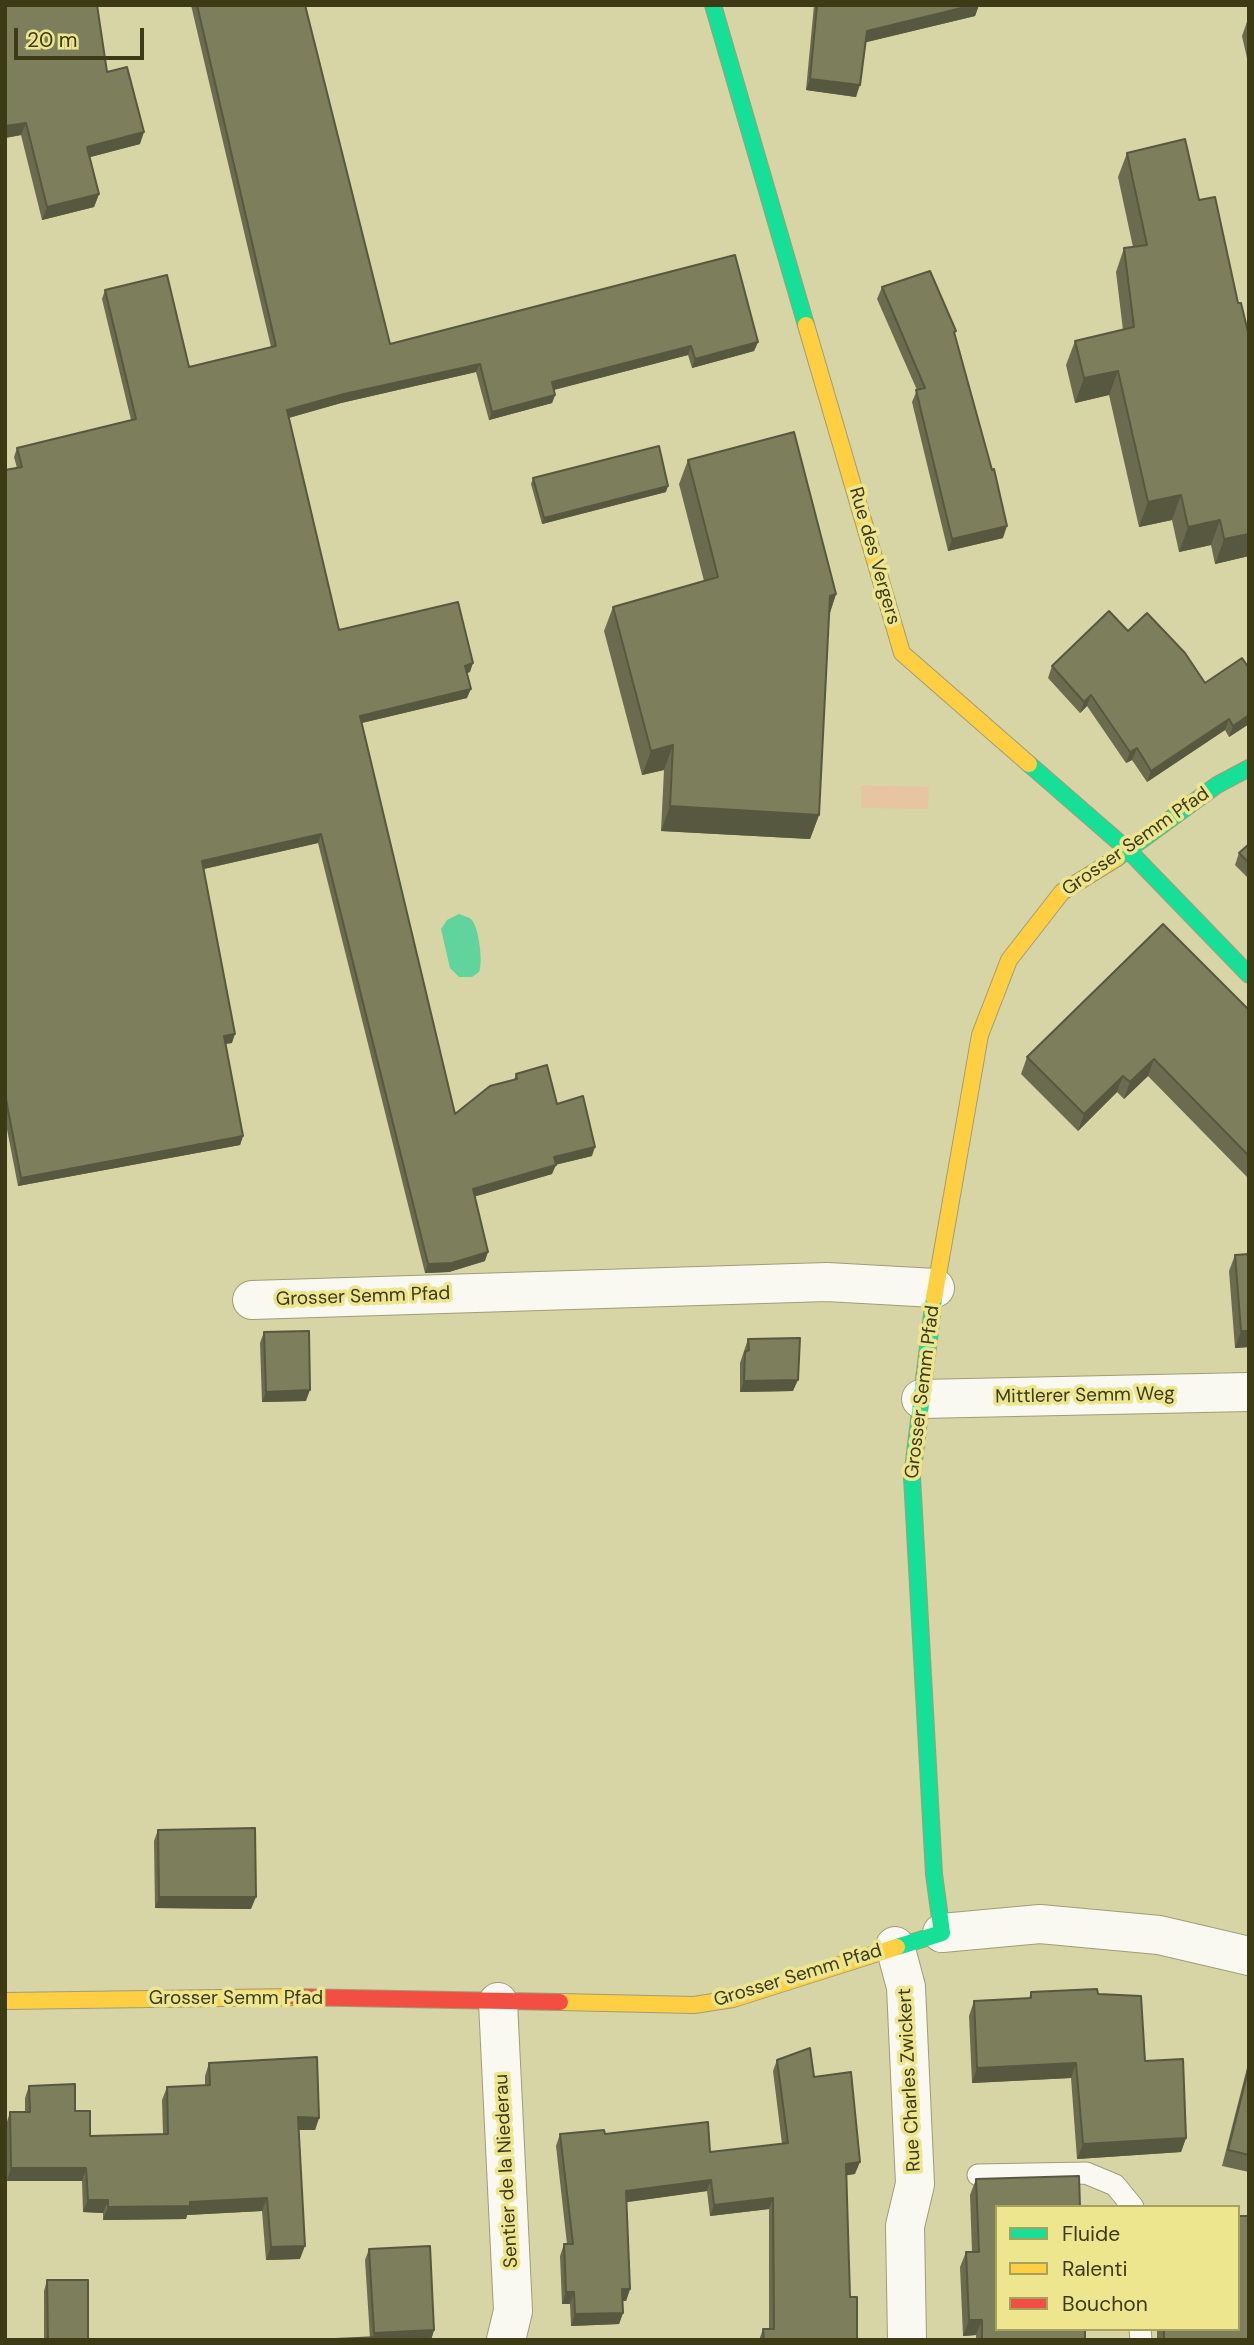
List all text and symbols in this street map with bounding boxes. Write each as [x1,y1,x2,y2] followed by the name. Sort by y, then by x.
[18,14,147,58] scale bar
[27,26,78,54] text: 20 m
[843,485,905,627] street label: Rue des Vergers
[1058,783,1214,901] street label: Grosser Semm Pfad
[275,1283,451,1311] street label: Grosser Semm Pfad
[901,1304,945,1480] street label: Grosser Semm Pfad
[995,1383,1175,1409] street label: Mittlerer Semm Weg
[711,1940,885,2012] street label: Grosser Semm Pfad
[149,1988,323,2010] street label: Grosser Semm Pfad
[894,1988,926,2172] street label: Rue Charles Zwickert
[491,2073,523,2269] street label: Sentier de la Niederau
[995,2205,1240,2331] legend
[1062,2220,1120,2248] text: Fluide
[1062,2255,1128,2283] text: Ralenti
[1062,2290,1148,2318] text: Bouchon

